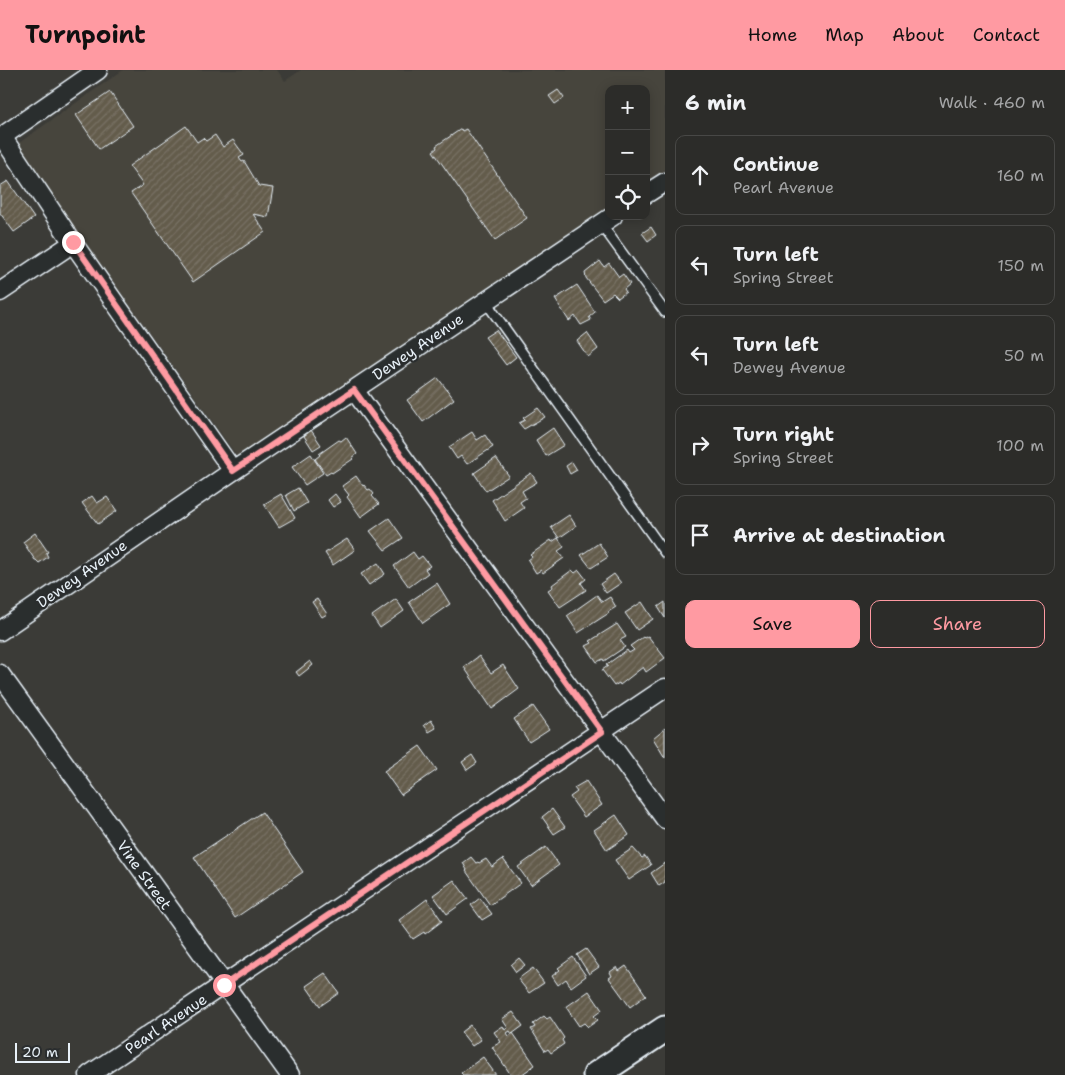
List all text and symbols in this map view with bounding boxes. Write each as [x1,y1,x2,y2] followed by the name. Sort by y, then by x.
[25,19,146,51] text: Turnpoint
[748,23,797,47] text: Home
[825,23,864,47] text: Map
[892,23,945,47] text: About
[973,23,1040,47] text: Contact
[605,85,650,220] map controls
[605,85,650,130] button: +
[685,89,746,117] text: 6 min
[939,92,1045,113] text: Walk · 460 m
[605,130,650,175] button: −
[733,152,819,177] text: Continue
[686,161,714,189] icon: ahead
[997,165,1044,186] text: 160 m
[605,175,650,220] button: locate
[733,177,834,198] text: Pearl Avenue
[62,231,85,254] route end
[733,242,819,267] text: Turn left
[686,251,714,279] icon: left
[997,255,1044,276] text: 150 m
[733,267,834,288] text: Spring Street
[369,309,467,385] street label: Dewey Avenue
[733,332,819,357] text: Turn left
[686,341,714,369] icon: left
[1004,345,1044,366] text: 50 m
[733,357,846,378] text: Dewey Avenue
[733,422,834,447] text: Turn right
[686,431,714,459] icon: right
[996,435,1044,456] text: 100 m
[733,447,834,468] text: Spring Street
[686,521,714,549] icon: arrive
[733,523,945,548] text: Arrive at destination
[33,535,131,613] street label: Dewey Avenue
[685,600,860,648] button: Save
[870,600,1045,648] button: Share
[112,836,176,914] street label: Vine Street
[213,974,236,997] route start
[121,989,211,1059] street label: Pearl Avenue
[15,1040,70,1063] scale bar
[22,1043,58,1061] text: 20 m

